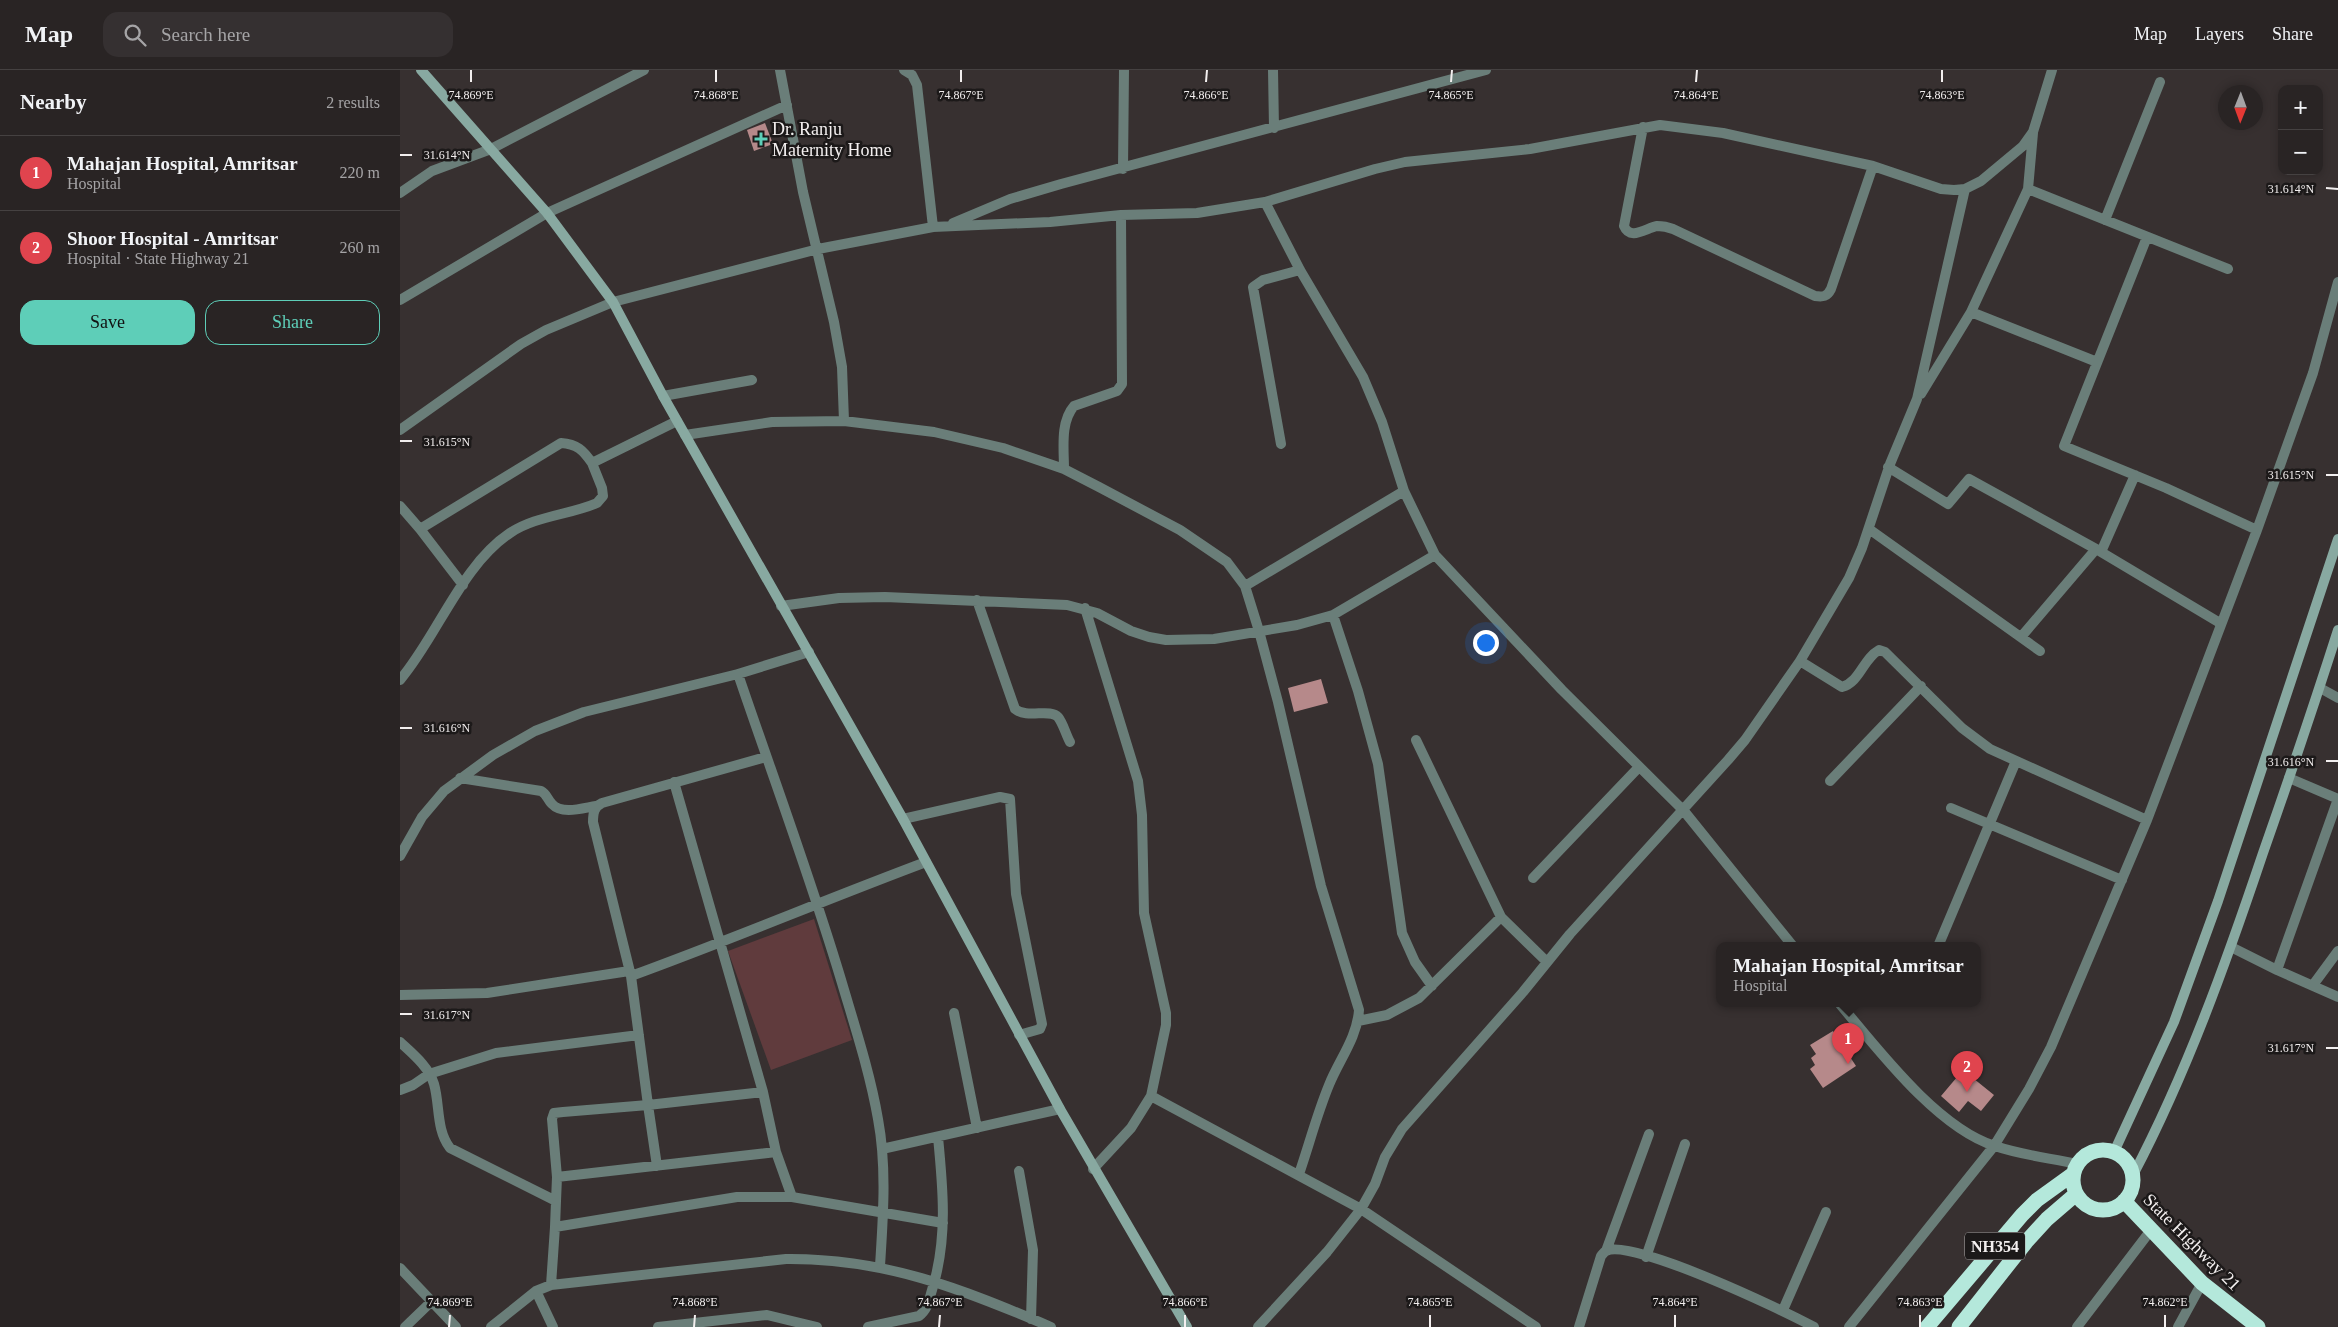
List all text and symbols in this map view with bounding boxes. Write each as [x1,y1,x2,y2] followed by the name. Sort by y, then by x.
[103,12,453,57] search box
[25,21,73,47] text: Map
[121,21,149,49] icon: search
[161,24,250,45] text: Search here
[2134,24,2167,44] text: Map
[2195,24,2244,44] text: Layers
[2272,24,2313,44] text: Share
[2218,85,2263,130] north arrow
[2278,85,2323,175] map controls
[2278,85,2323,130] button: +
[448,88,494,102] text: 74.869°E
[693,88,739,102] text: 74.868°E
[938,88,984,102] text: 74.867°E
[1183,88,1229,102] text: 74.866°E
[1428,88,1474,102] text: 74.865°E
[1673,88,1719,102] text: 74.864°E
[1919,88,1965,102] text: 74.863°E
[20,90,87,114] text: Nearby
[326,94,380,111] text: 2 results
[772,119,891,160] place label: Dr. Ranju Maternity Home
[2278,130,2323,175] button: −
[754,132,768,146] marker: Dr. Ranju Maternity Home
[424,148,471,162] text: 31.614°N
[67,153,298,174] text: Mahajan Hospital, Amritsar
[32,164,40,181] text: 1
[340,164,380,181] text: 220 m
[67,175,121,192] text: Hospital
[2268,182,2315,196] text: 31.614°N
[67,228,278,249] text: Shoor Hospital - Amritsar
[32,239,40,256] text: 2
[340,239,380,256] text: 260 m
[67,250,249,267] text: Hospital · State Highway 21
[20,300,195,345] button: Save
[205,300,380,345] button: Share
[424,435,471,449] text: 31.615°N
[2268,468,2315,482] text: 31.615°N
[1473,630,1499,656] your location
[424,721,471,735] text: 31.616°N
[2268,755,2315,769] text: 31.616°N
[1716,942,1981,1007] popup
[1733,955,1964,976] text: Mahajan Hospital, Amritsar
[1733,977,1787,994] text: Hospital
[424,1008,471,1022] text: 31.617°N
[1832,1023,1864,1064] pin: 1
[2268,1041,2315,1055] text: 31.617°N
[1951,1051,1983,1092] pin: 2
[2139,1189,2245,1295] street label: State Highway 21
[1965,1232,2025,1260] road number: NH354
[427,1295,473,1309] text: 74.869°E
[672,1295,718,1309] text: 74.868°E
[917,1295,963,1309] text: 74.867°E
[1162,1295,1208,1309] text: 74.866°E
[1407,1295,1453,1309] text: 74.865°E
[1652,1295,1698,1309] text: 74.864°E
[1897,1295,1943,1309] text: 74.863°E
[2142,1295,2188,1309] text: 74.862°E

